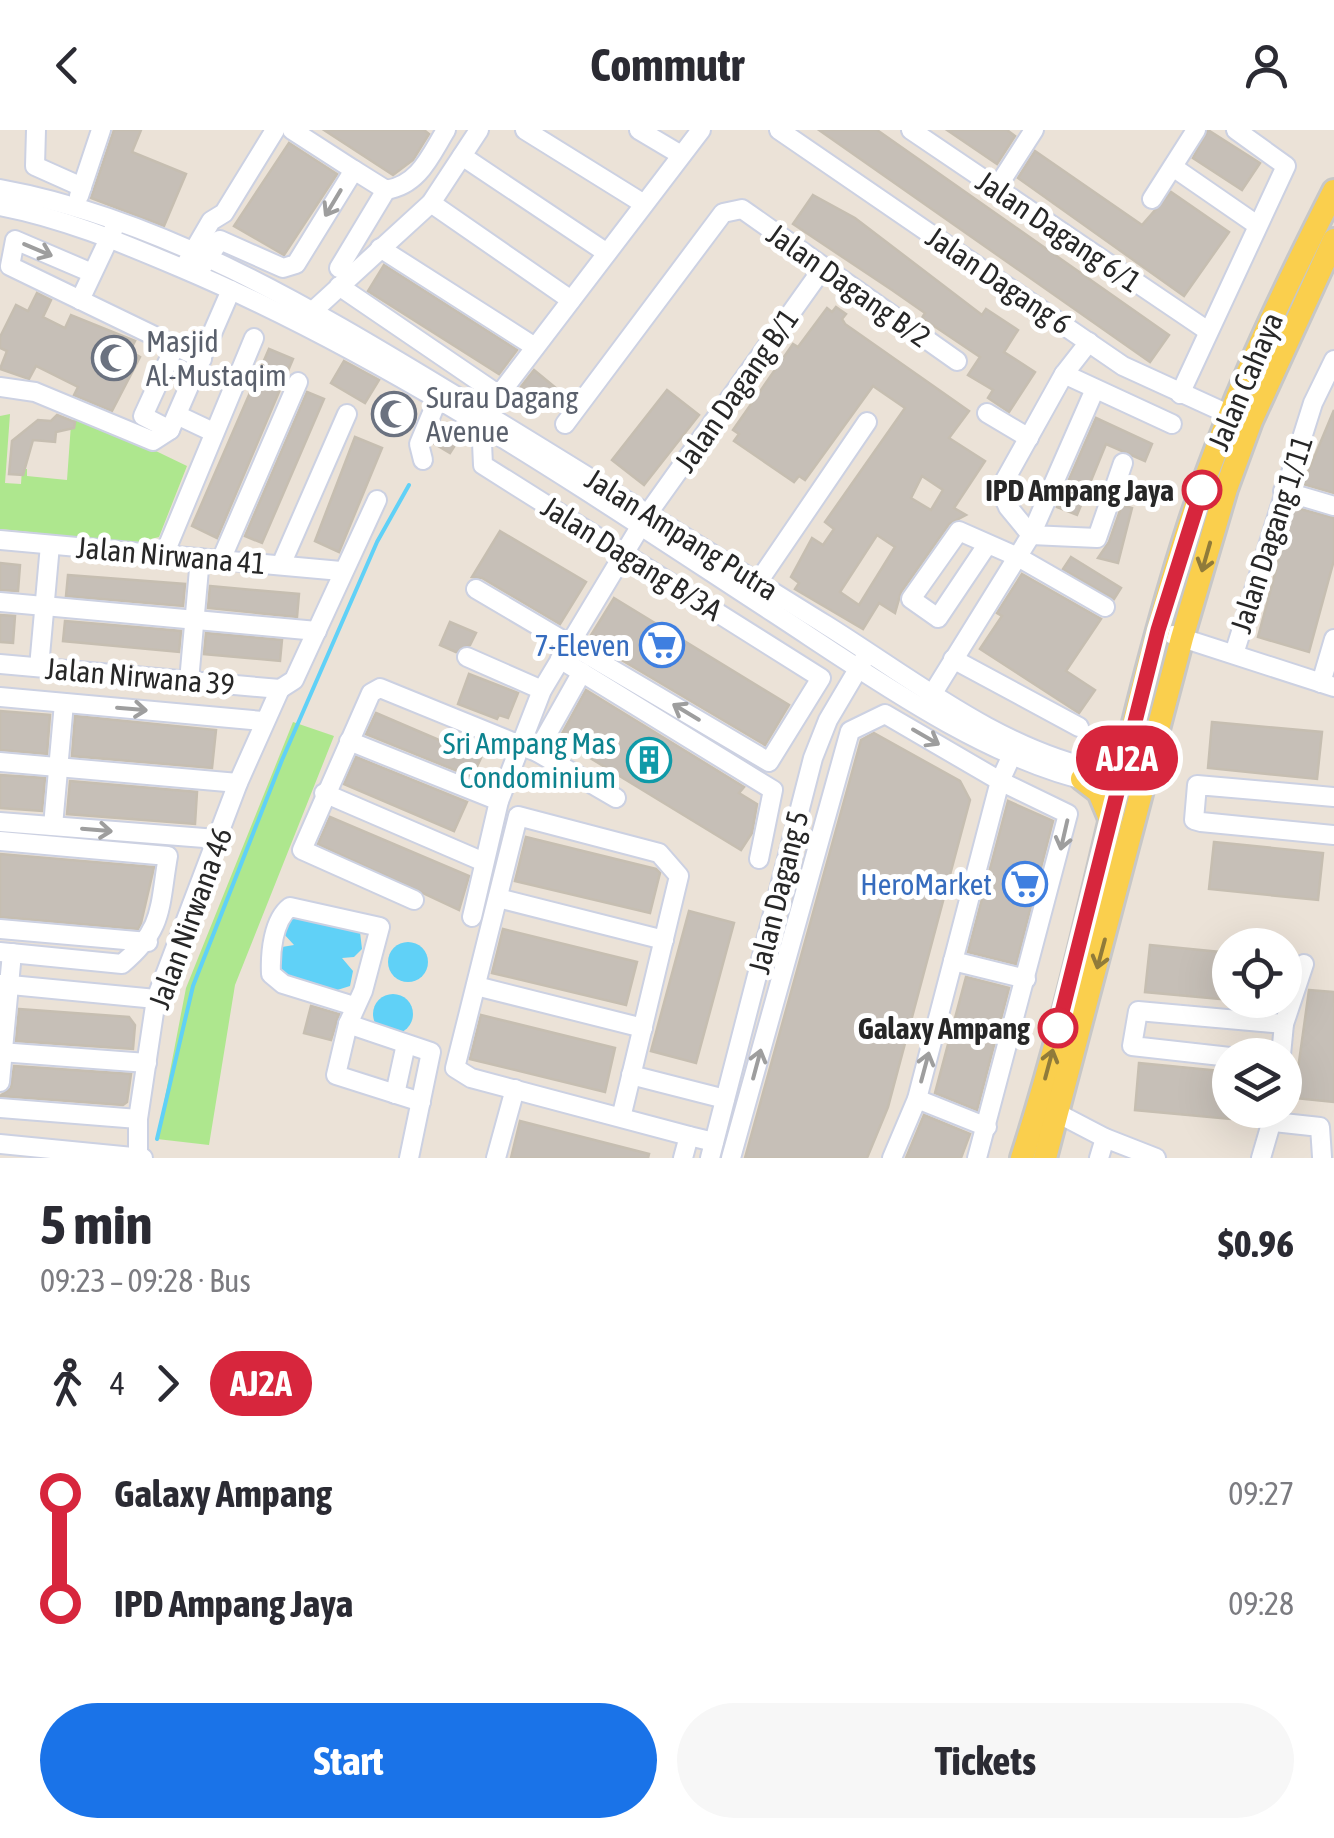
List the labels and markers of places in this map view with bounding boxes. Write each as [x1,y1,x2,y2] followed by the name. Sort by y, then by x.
[146,324,287,392] place label: Masjid Al-Mustaqim
[91,335,137,381] mosque icon: Masjid Al-Mustaqim
[426,380,578,448] place label: Surau Dagang Avenue
[371,391,417,437] mosque icon: Surau Dagang Avenue
[1183,471,1221,509] marker: IPD Ampang Jaya
[985,473,1174,507] place label: IPD Ampang Jaya
[639,622,685,668] supermarket icon: 7-Eleven
[534,628,630,662] place label: 7-Eleven
[443,726,616,794] place label: Sri Ampang Mas Condominium
[626,737,672,783] building icon: Sri Ampang Mas Condominium
[1002,861,1048,907] supermarket icon: HeroMarket
[860,867,992,901] place label: HeroMarket
[1039,1009,1077,1047] marker: Galaxy Ampang
[858,1011,1030,1045] place label: Galaxy Ampang

